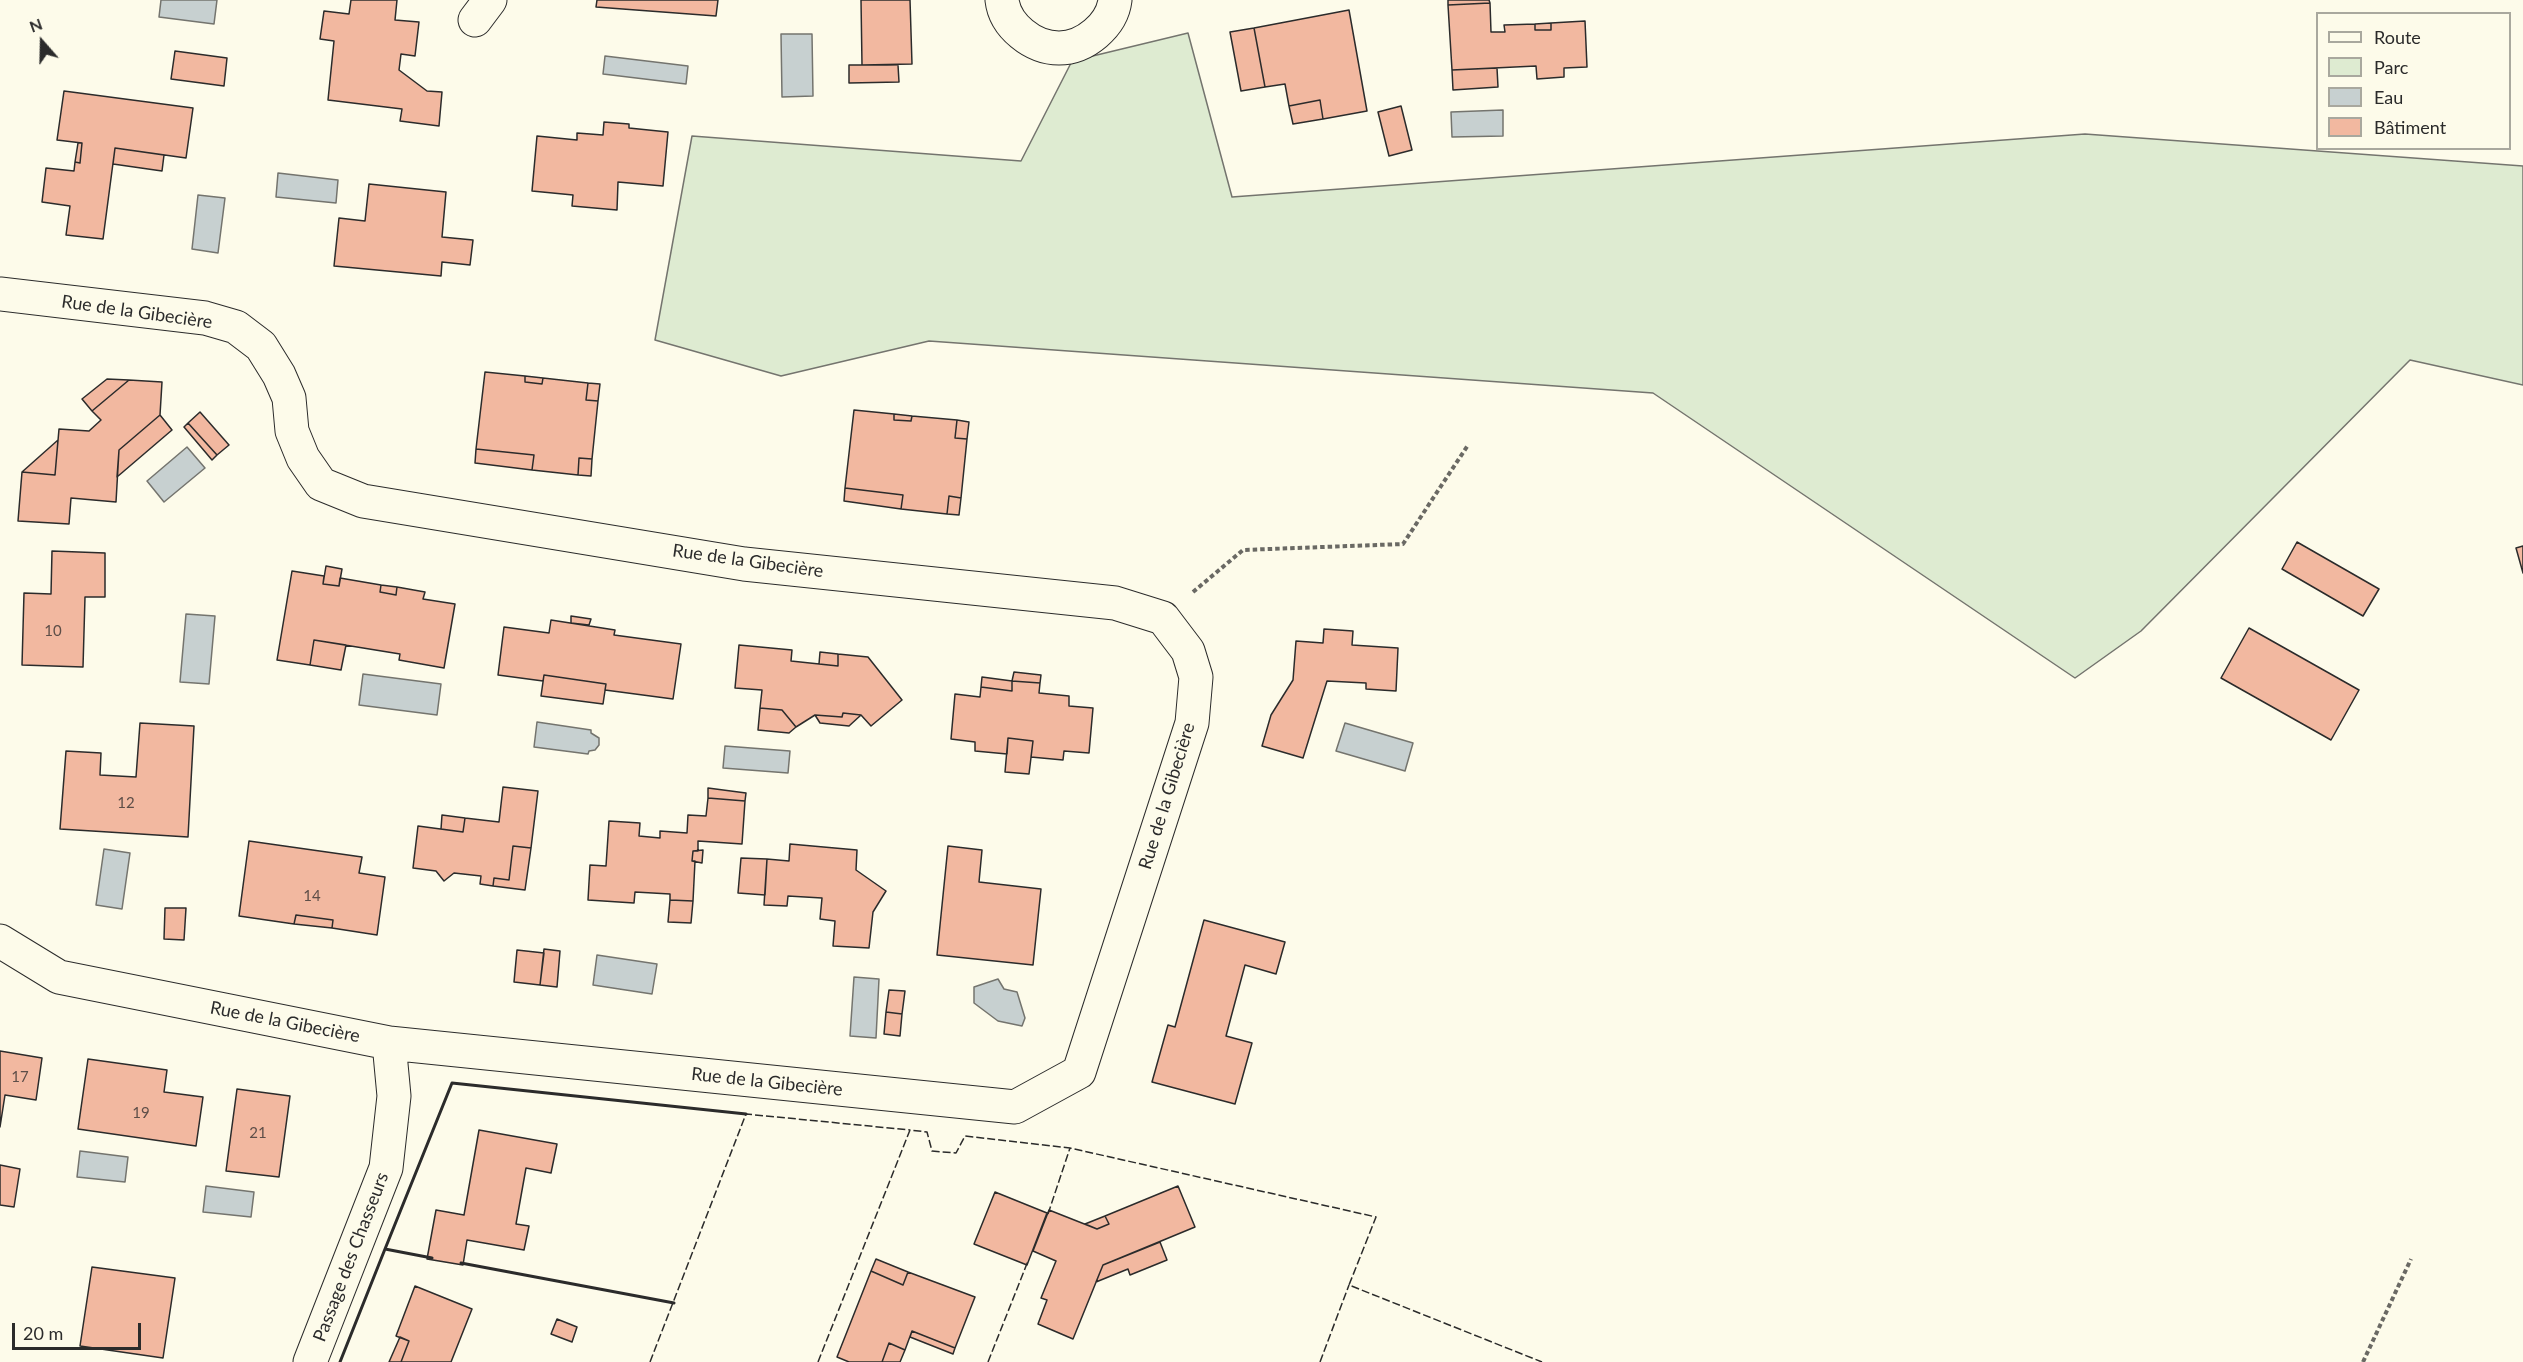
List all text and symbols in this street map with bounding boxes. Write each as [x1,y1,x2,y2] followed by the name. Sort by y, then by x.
[12,12,72,72] north arrow
[2316,12,2511,150] legend
[27,14,45,36] text: N
[2374,26,2421,48] text: Route
[2374,56,2408,78] text: Parc
[2374,86,2403,108] text: Eau
[2374,116,2446,138] text: Bâtiment
[60,291,214,333] street label: Rue de la Gibecière
[671,540,825,582] street label: Rue de la Gibecière
[44,622,62,640] house number: 10
[1134,720,1200,872] street label: Rue de la Gibecière
[117,794,135,812] house number: 12
[303,887,321,905] house number: 14
[208,997,362,1047] street label: Rue de la Gibecière
[690,1063,844,1101] street label: Rue de la Gibecière
[11,1068,29,1086] house number: 17
[132,1104,150,1122] house number: 19
[249,1124,267,1142] house number: 21
[309,1169,393,1345] street label: Passage des Chasseurs
[15,1311,144,1349] scale bar
[23,1322,63,1344] text: 20 m

